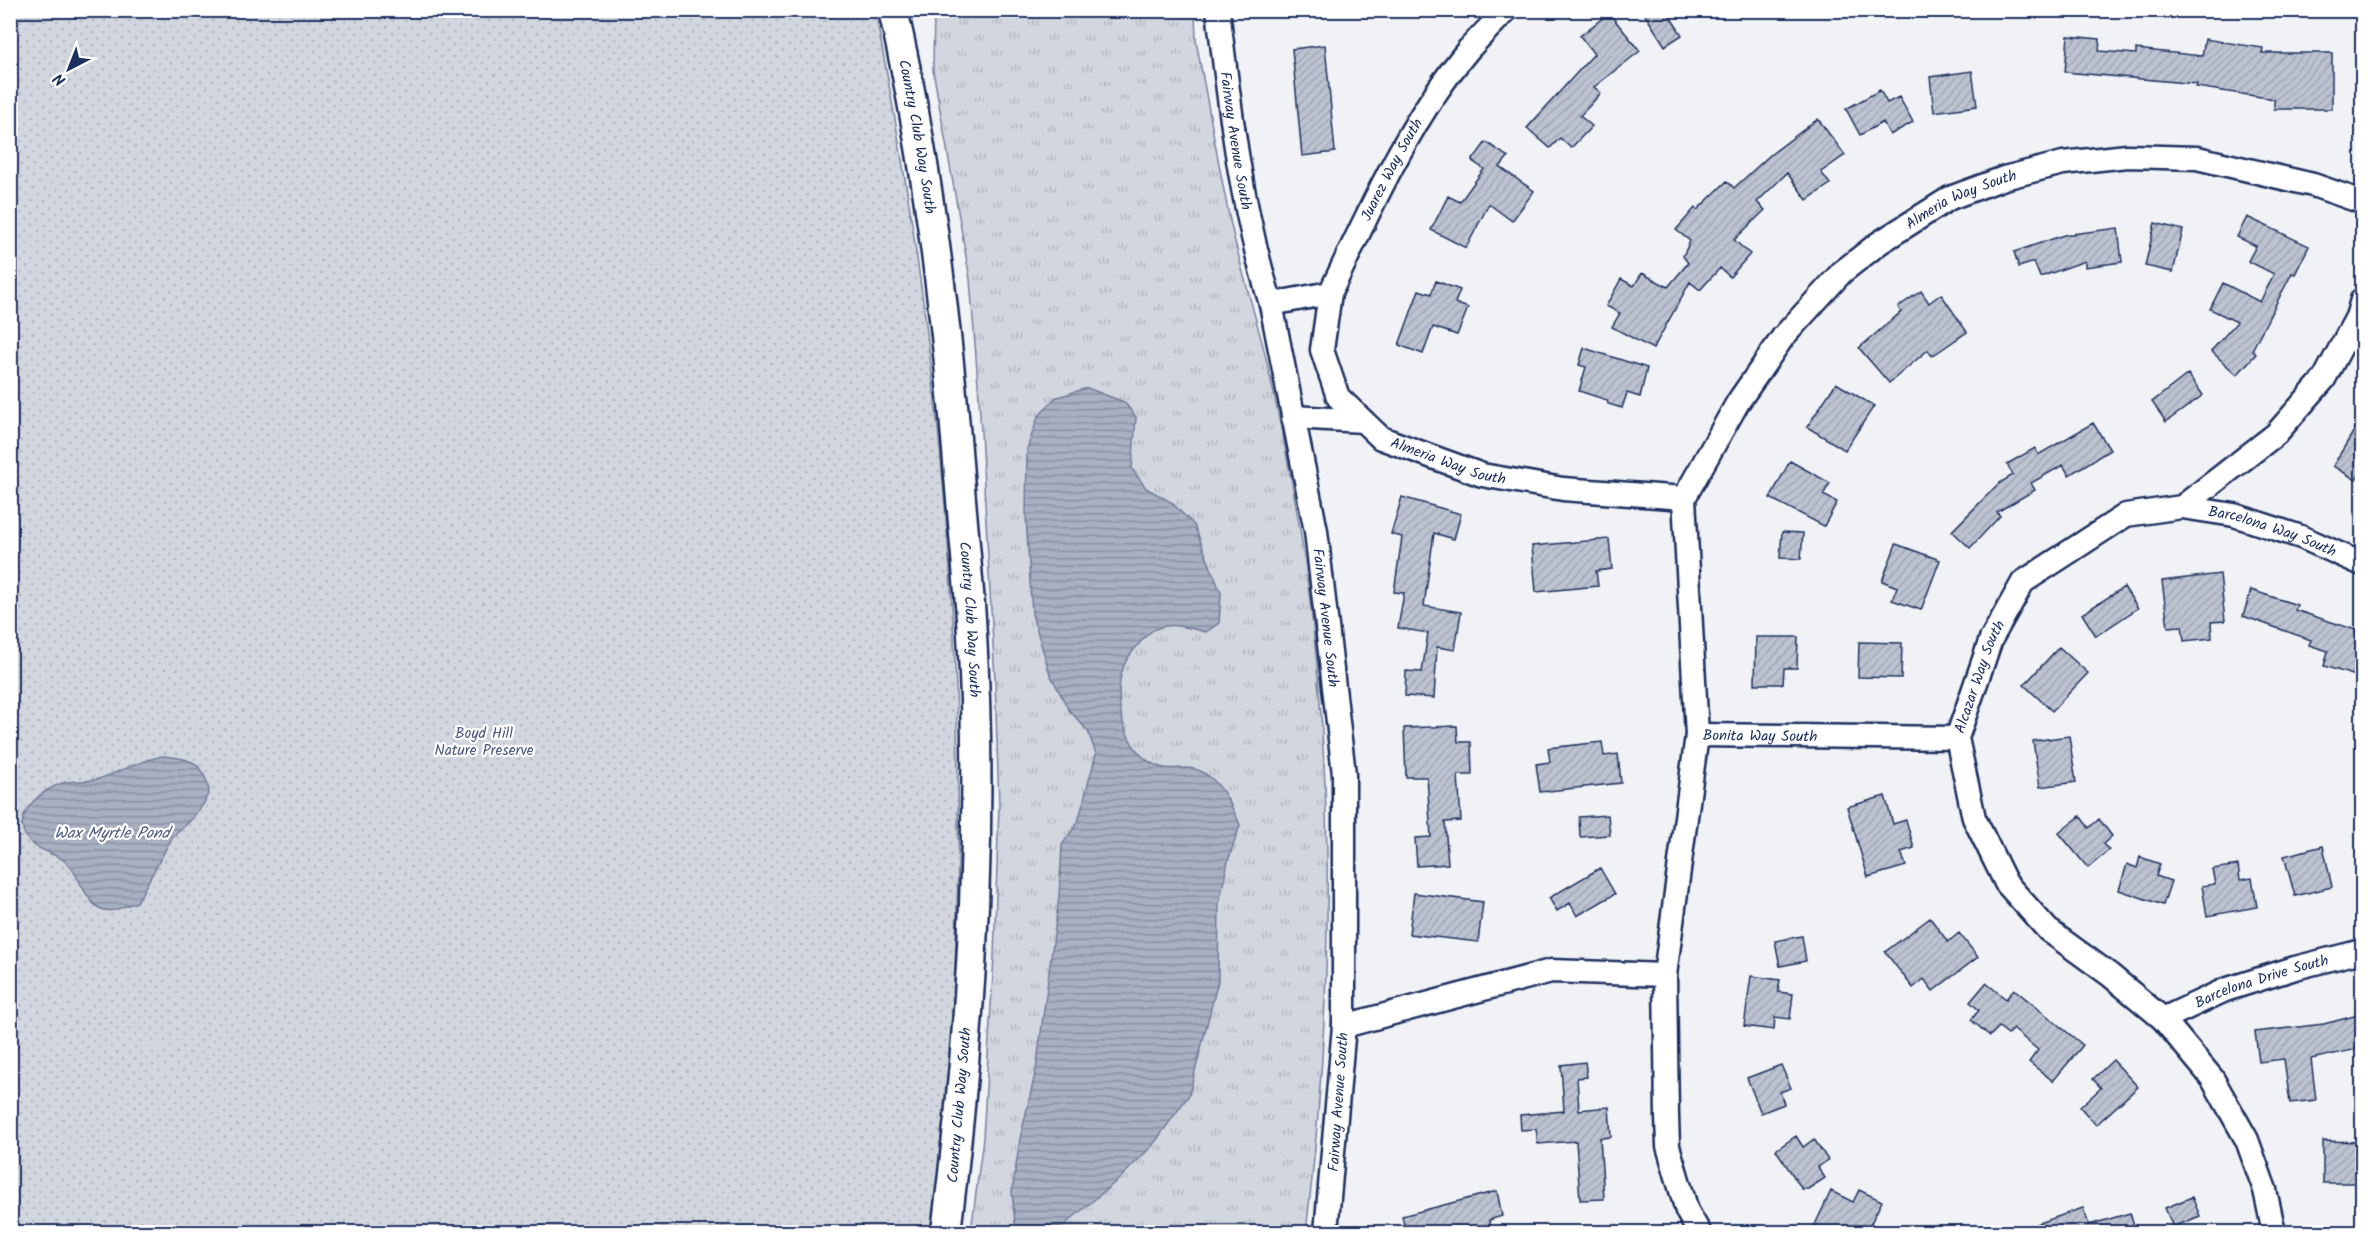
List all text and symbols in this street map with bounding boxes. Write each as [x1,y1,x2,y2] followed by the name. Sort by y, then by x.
[39,39,99,99] north arrow
[891,57,942,216] street label: Country Club Way South
[48,66,72,92] text: N
[1213,70,1258,212] street label: Fairway Avenue South
[1355,114,1430,225] street label: Juarez Way South
[1901,164,2019,236] street label: Almeria Way South
[1387,431,1508,492] street label: Almeria Way South
[2207,500,2340,564] street label: Barcelona Way South
[952,540,986,698] street label: Country Club Way South
[1305,547,1345,689] street label: Fairway Avenue South
[1948,616,2012,737] street label: Alcazar Way South
[435,722,534,763] park label: Boyd Hill Nature Preserve
[1703,724,1817,749] street label: Bonita Way South
[55,821,173,846] water label: Wax Myrtle Pond
[2191,949,2331,1015] street label: Barcelona Drive South
[941,1026,979,1184] street label: Country Club Way South
[1322,1032,1356,1173] street label: Fairway Avenue South

